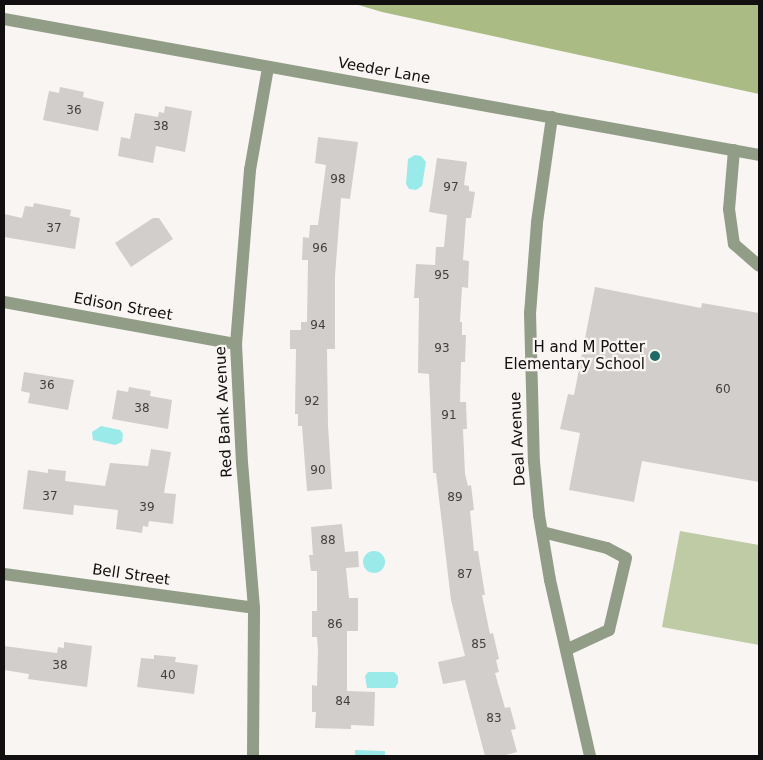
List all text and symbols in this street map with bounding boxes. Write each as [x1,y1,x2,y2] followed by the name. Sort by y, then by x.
[336,54,432,88] street label: Veeder Lane
[66,104,82,118] house number: 36
[153,120,169,134] house number: 38
[330,173,346,187] house number: 98
[443,181,459,195] house number: 97
[46,222,62,236] house number: 37
[312,242,328,256] house number: 96
[434,269,450,283] house number: 95
[72,289,174,325] street label: Edison Street
[310,319,326,333] house number: 94
[504,338,645,373] place label: H and M Potter Elementary School
[434,342,450,356] house number: 93
[212,346,236,478] street label: Red Bank Avenue
[649,350,661,362] marker: H and M Potter Elementary School
[39,379,55,393] house number: 36
[715,383,731,397] house number: 60
[507,391,529,487] street label: Deal Avenue
[304,395,320,409] house number: 92
[134,402,150,416] house number: 38
[441,409,457,423] house number: 91
[310,464,326,478] house number: 90
[42,490,58,504] house number: 37
[447,491,463,505] house number: 89
[139,501,155,515] house number: 39
[320,534,336,548] house number: 88
[91,561,171,589] street label: Bell Street
[457,568,473,582] house number: 87
[327,618,343,632] house number: 86
[471,638,487,652] house number: 85
[52,659,68,673] house number: 38
[160,669,176,683] house number: 40
[335,695,351,709] house number: 84
[486,712,502,726] house number: 83

